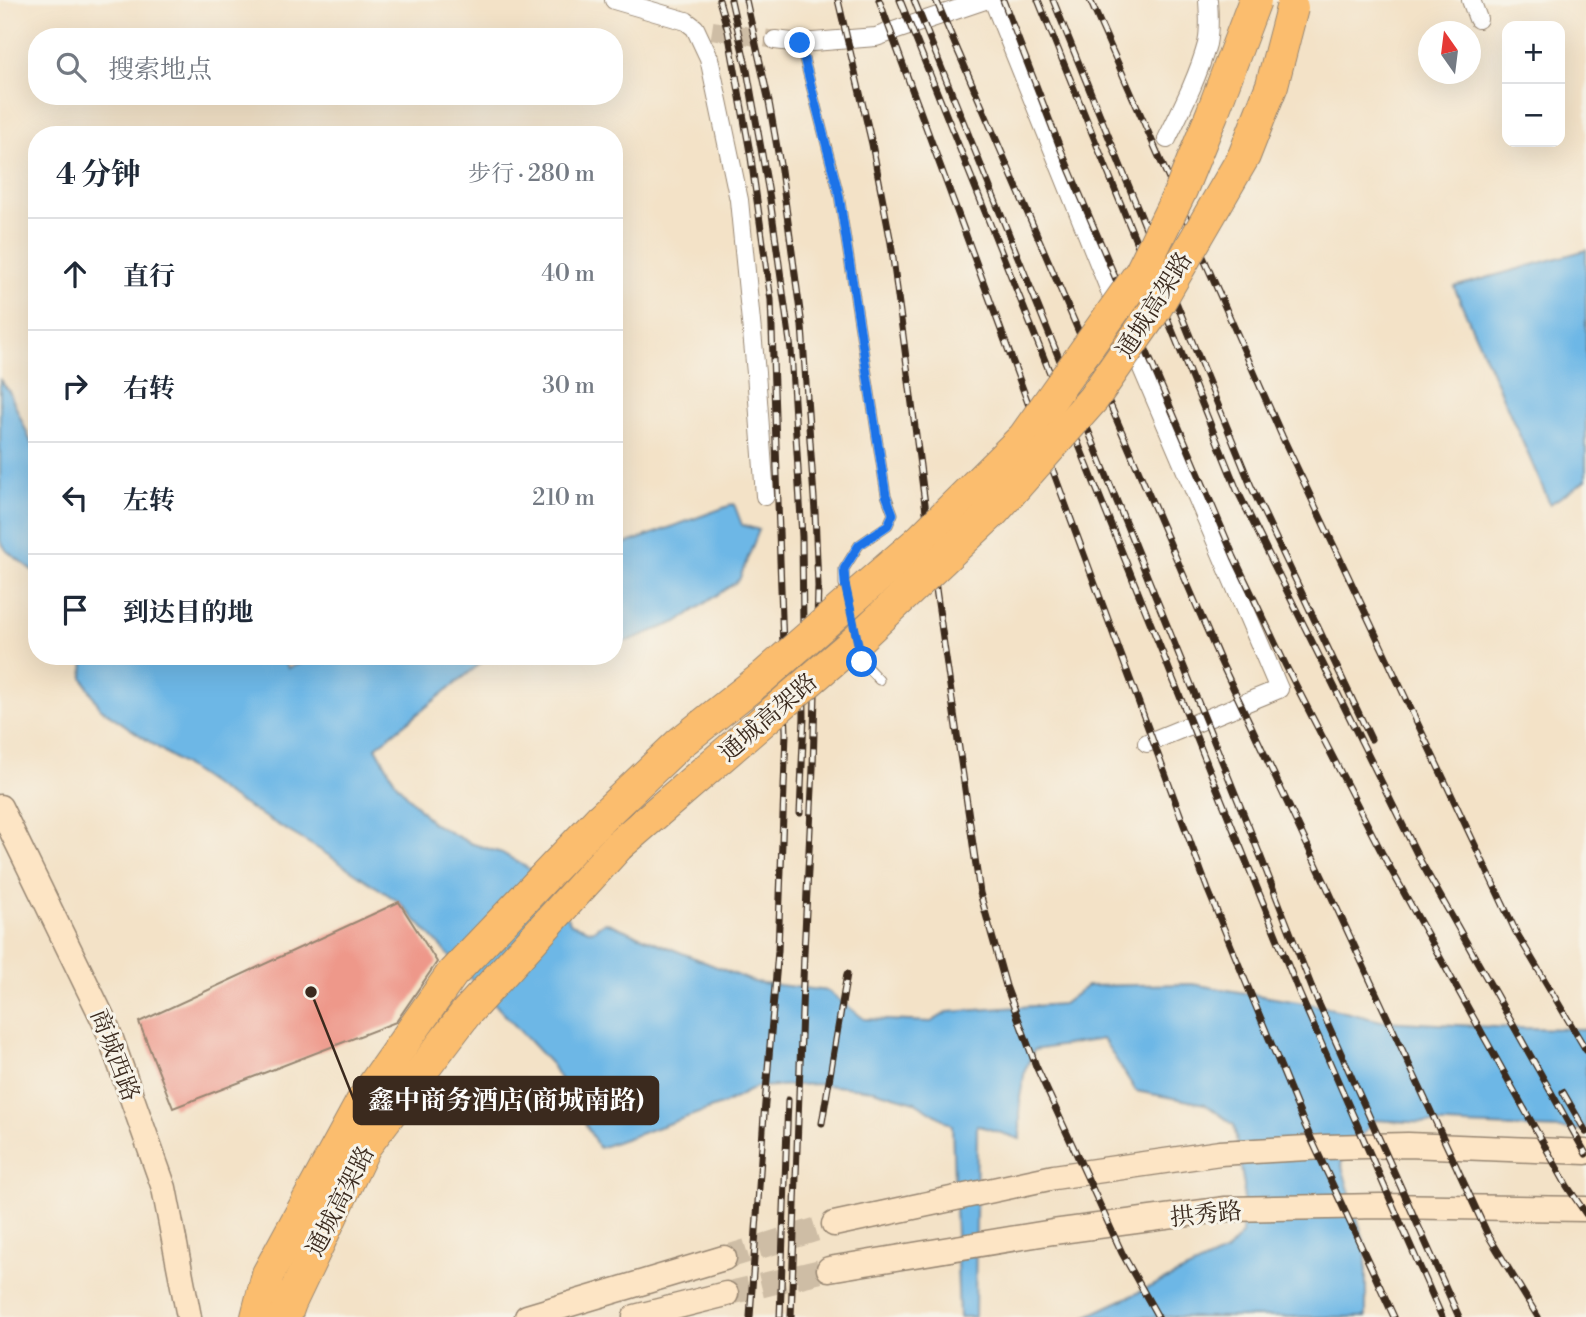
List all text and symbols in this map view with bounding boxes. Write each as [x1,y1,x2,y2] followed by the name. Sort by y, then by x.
[1418,21,1481,84] north arrow
[1502,21,1565,147] map controls
[1502,21,1565,84] button: +
[784,27,815,58] route end
[28,28,623,105] search box
[52,48,90,86] icon: search
[108,54,212,86] text: 搜索地点
[1502,84,1565,147] button: −
[56,156,141,194] text: 4 分钟
[468,160,595,188] text: 步行 · 280 m
[1110,247,1199,364] street label: 通城高架路
[56,255,94,293] icon: ahead
[541,260,595,288] text: 40 m
[123,261,175,293] text: 直行
[56,367,94,405] icon: right
[542,372,595,400] text: 30 m
[123,373,175,405] text: 右转
[56,479,94,517] icon: left
[532,484,595,512] text: 210 m
[123,485,175,517] text: 左转
[56,591,94,629] icon: arrive
[123,597,253,629] text: 到达目的地
[846,646,877,677] route start
[714,667,824,768] street label: 通城高架路
[83,1005,145,1106] street label: 商城西路
[354,1077,658,1124] callout: 鑫中商务酒店(商城南路)
[368,1085,644,1117] text: 鑫中商务酒店(商城南路)
[300,1141,381,1262] street label: 通城高架路
[1169,1196,1243,1234] street label: 拱秀路

